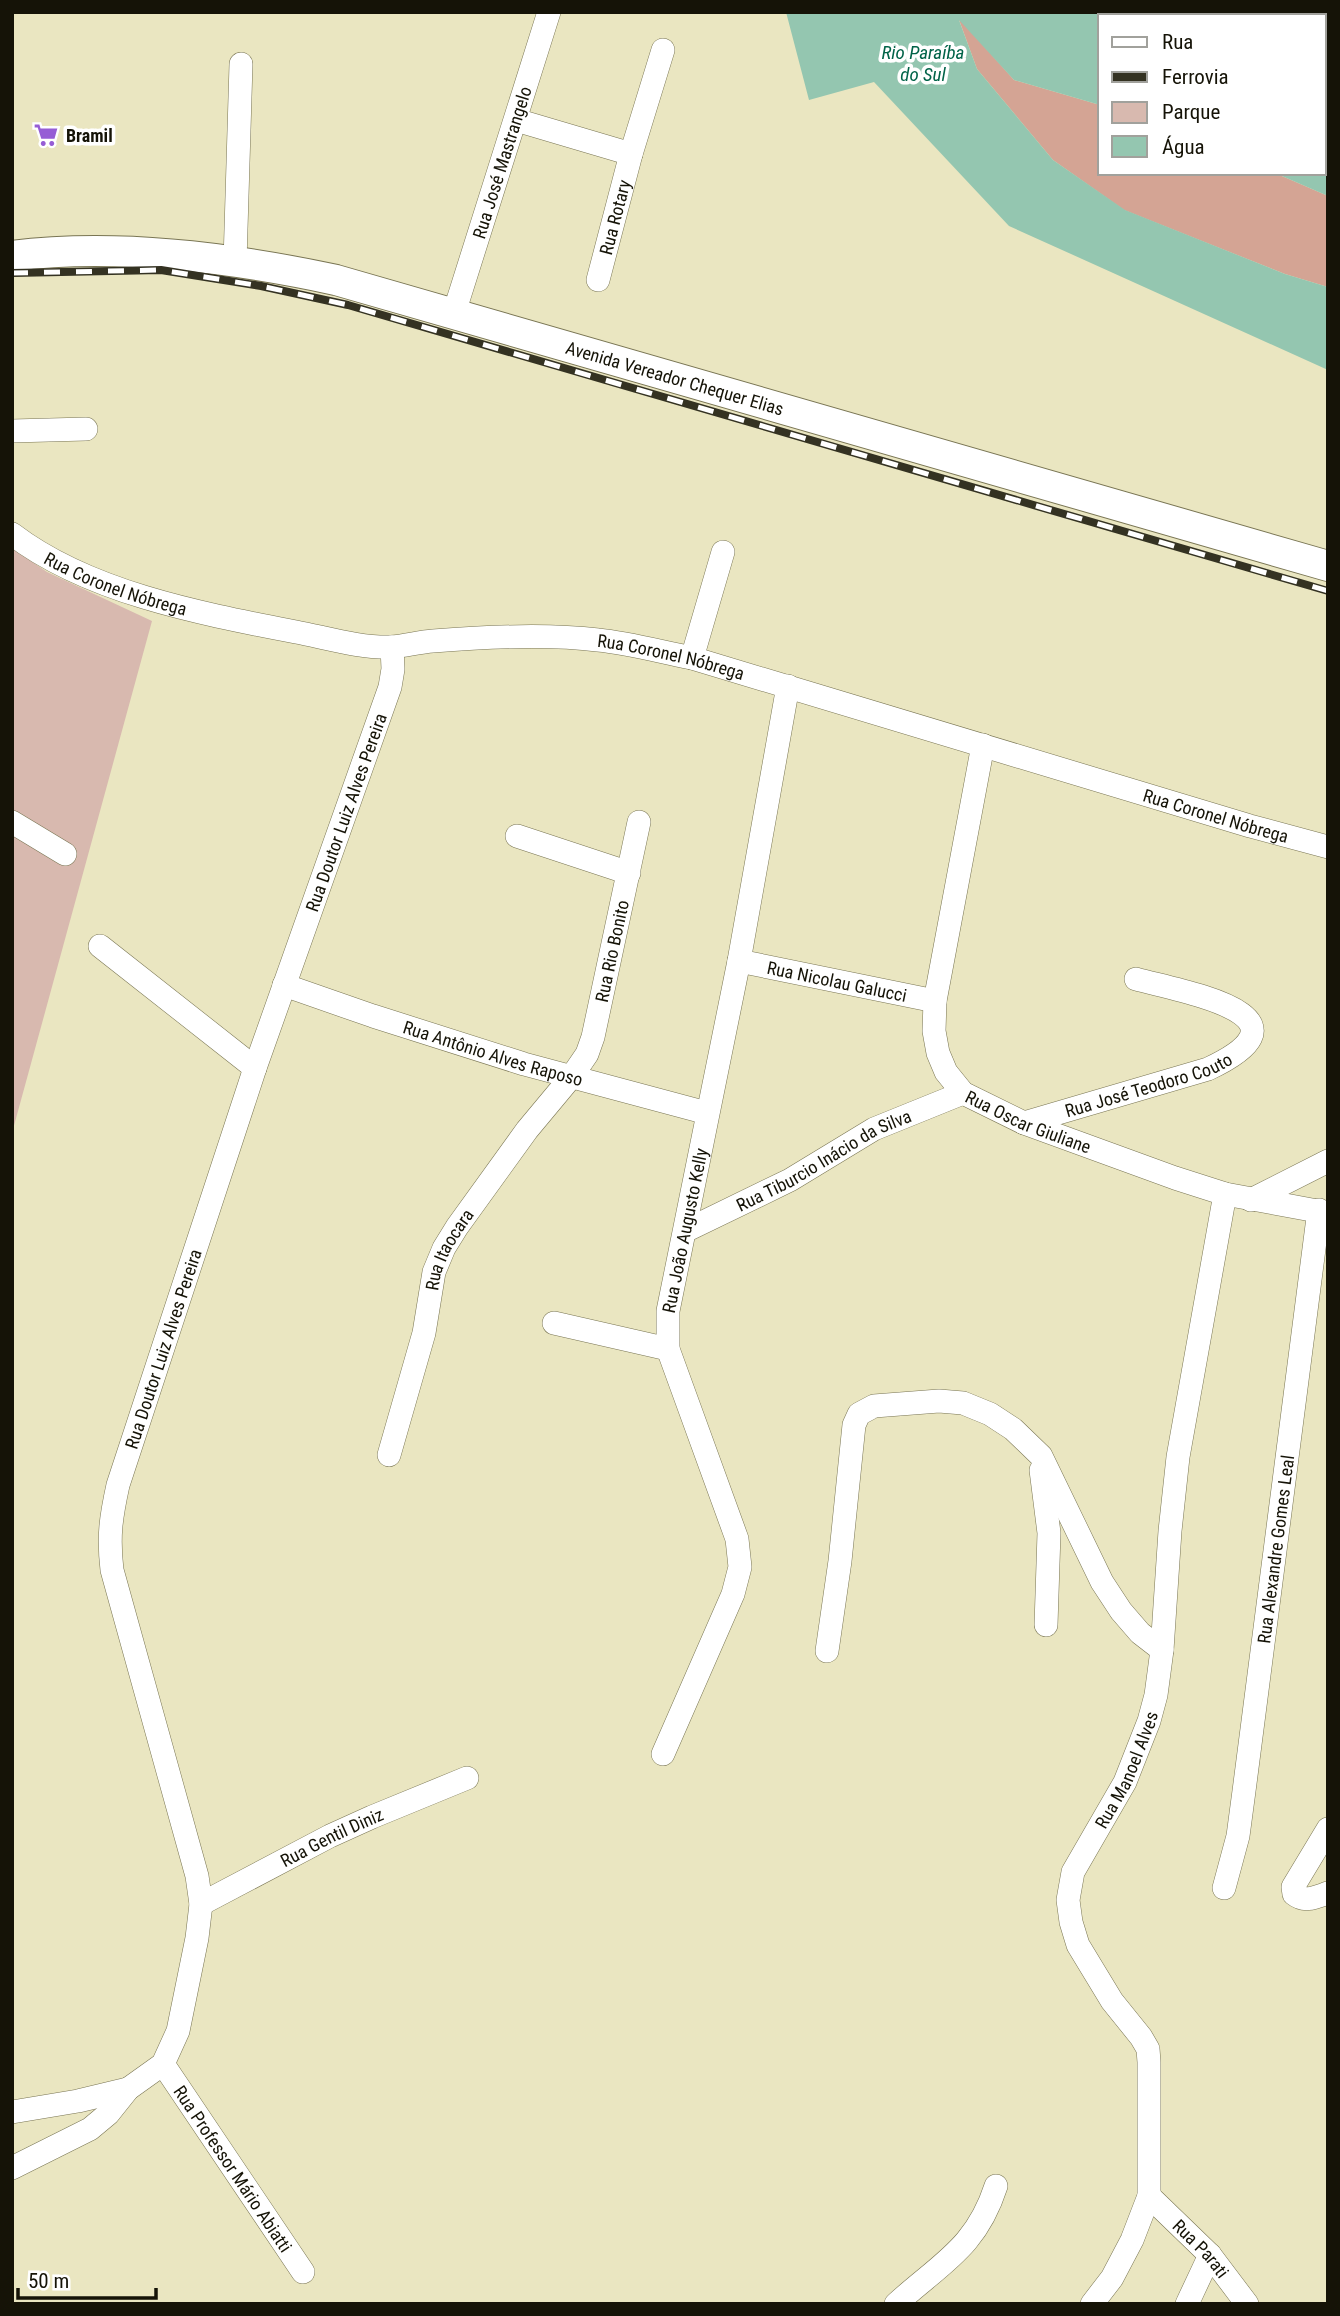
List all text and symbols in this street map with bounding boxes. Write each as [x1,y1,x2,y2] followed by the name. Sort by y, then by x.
[1098,14,1326,175] legend
[1162,30,1193,54] text: Rua
[882,41,964,86] water label: Rio Paraíba do Sul
[1162,65,1229,89] text: Ferrovia
[468,84,535,241] street label: Rua José Mastrangelo
[1162,100,1220,124] text: Parque
[32,121,60,149] supermarket icon: Bramil
[66,125,113,146] place label: Bramil
[1162,135,1205,159] text: Água
[595,177,634,257] street label: Rua Rotary
[563,336,786,419] street label: Avenida Vereador Chequer Elias
[41,547,189,619] street label: Rua Coronel Nóbrega
[596,629,747,684] street label: Rua Coronel Nóbrega
[301,710,390,914] street label: Rua Doutor Luiz Alves Pereira
[1141,784,1291,846] street label: Rua Coronel Nóbrega
[590,898,633,1004] street label: Rua Rio Bonito
[765,956,909,1006] street label: Rua Nicolau Galucci
[401,1016,585,1090] street label: Rua Antônio Alves Raposo
[1062,1048,1236,1121] street label: Rua José Teodoro Couto
[962,1086,1094,1157] street label: Rua Oscar Giuliane
[733,1105,914,1215] street label: Rua Tiburcio Inácio da Silva
[657,1146,711,1315] street label: Rua João Augusto Kelly
[421,1204,477,1292] street label: Rua Itaocara
[120,1246,205,1451] street label: Rua Doutor Luiz Alves Pereira
[1253,1454,1298,1645] street label: Rua Alexandre Gomes Leal
[1090,1709,1162,1832] street label: Rua Manoel Alves
[277,1803,386,1871] street label: Rua Gentil Diniz
[170,2081,297,2256] street label: Rua Professor Mário Abiatti
[1169,2215,1234,2282] street label: Rua Parati
[18,2256,156,2300] scale bar
[28,2269,69,2293] text: 50 m

